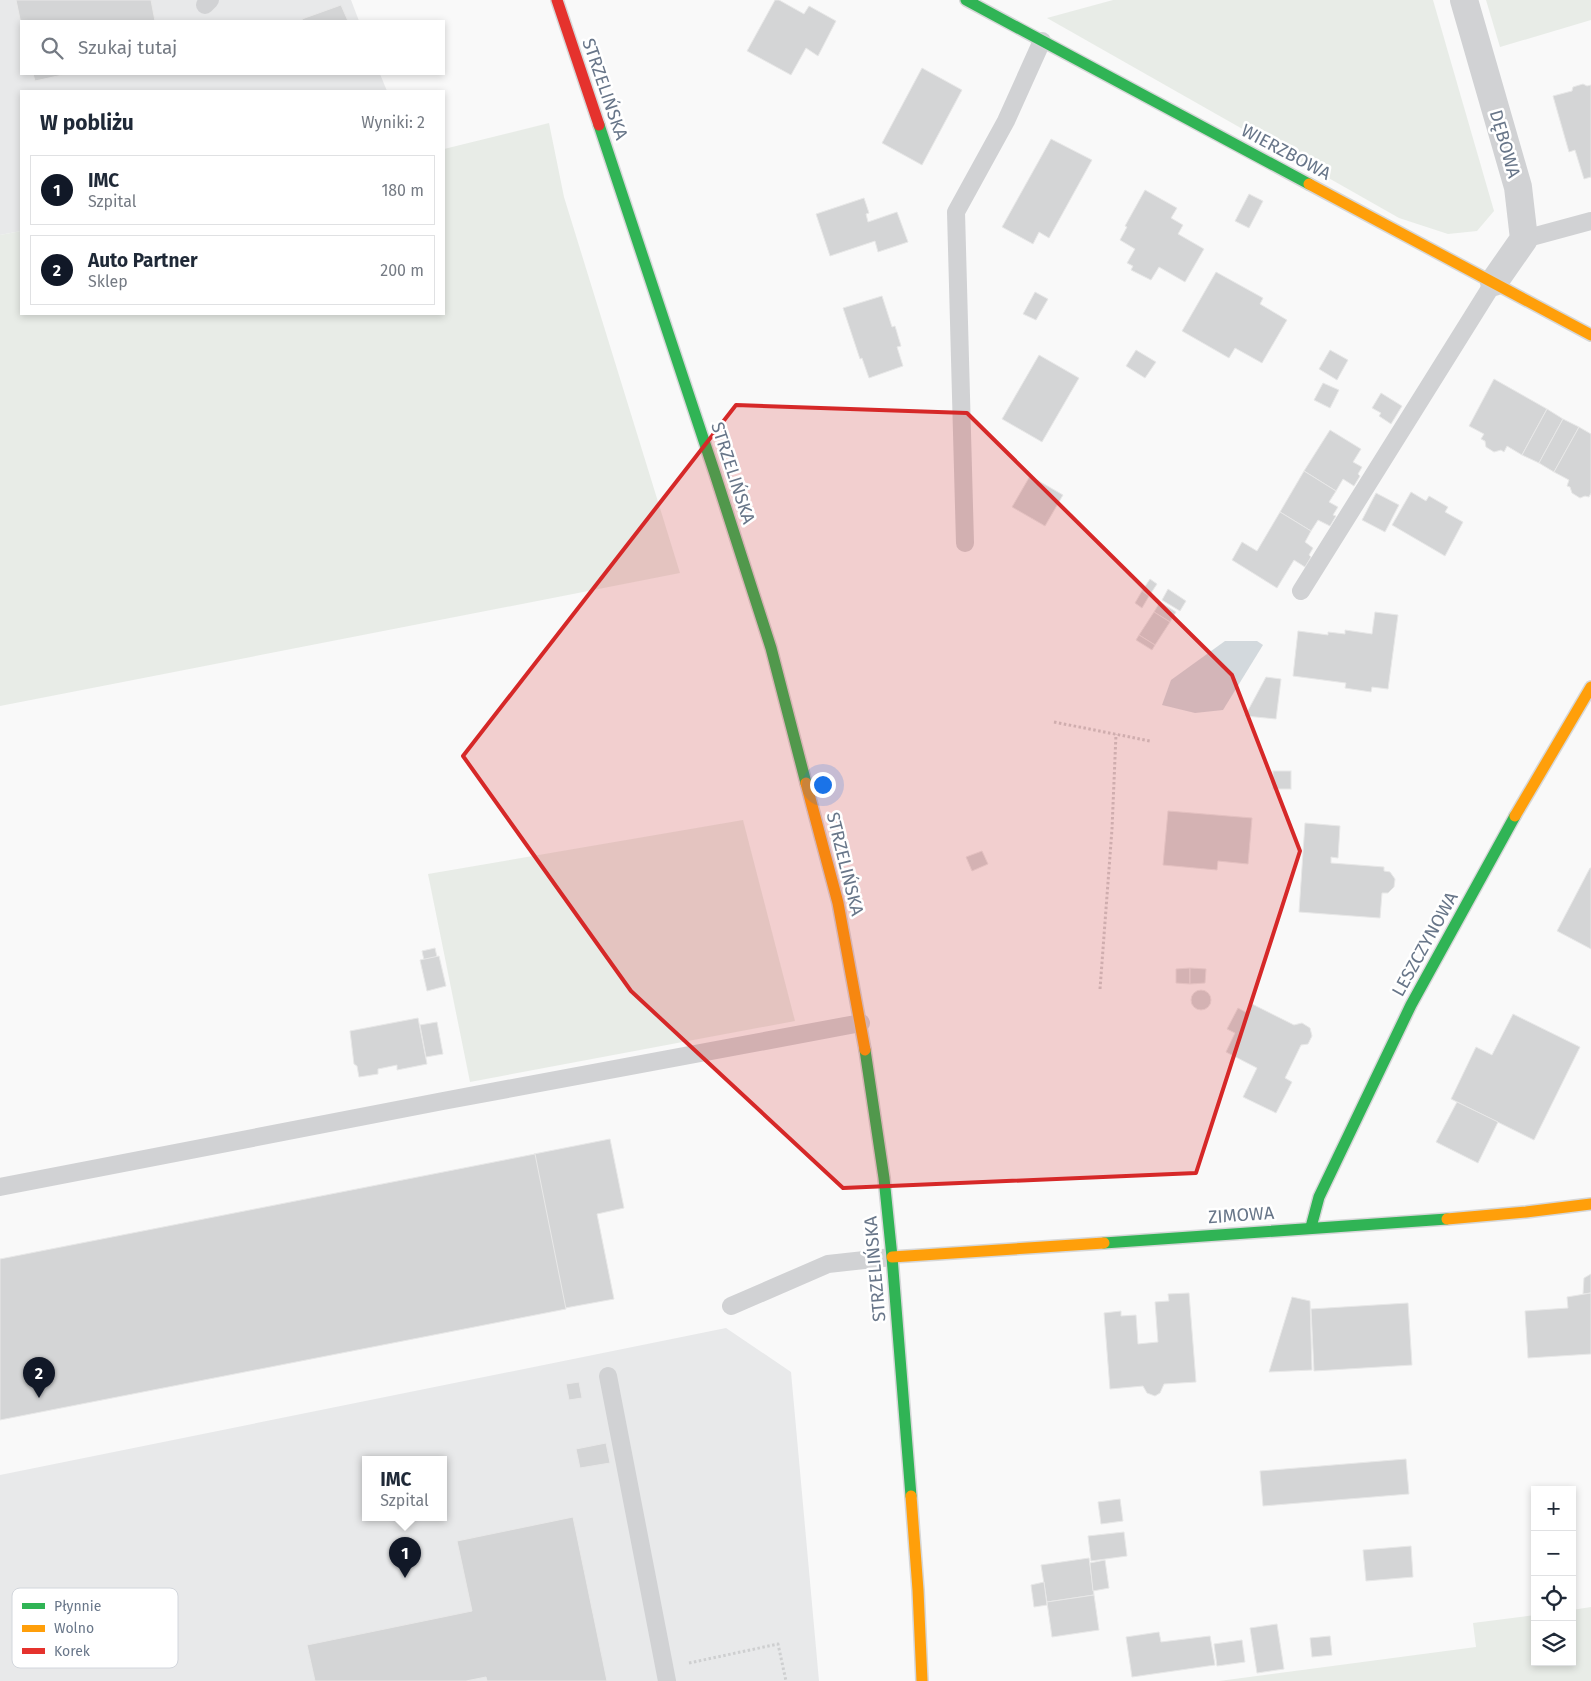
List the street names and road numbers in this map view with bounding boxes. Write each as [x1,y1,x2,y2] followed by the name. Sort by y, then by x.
[577,35,634,143] street label: STRZELIŃSKA
[1485,107,1525,181] street label: DĘBOWA
[1237,119,1335,185] street label: WIERZBOWA
[706,419,761,527] street label: STRZELIŃSKA
[822,810,870,919] street label: STRZELIŃSKA
[1387,887,1463,1000] street label: LESZCZYNOWA
[1207,1202,1275,1228] street label: ZIMOWA
[858,1215,891,1323] street label: STRZELIŃSKA

